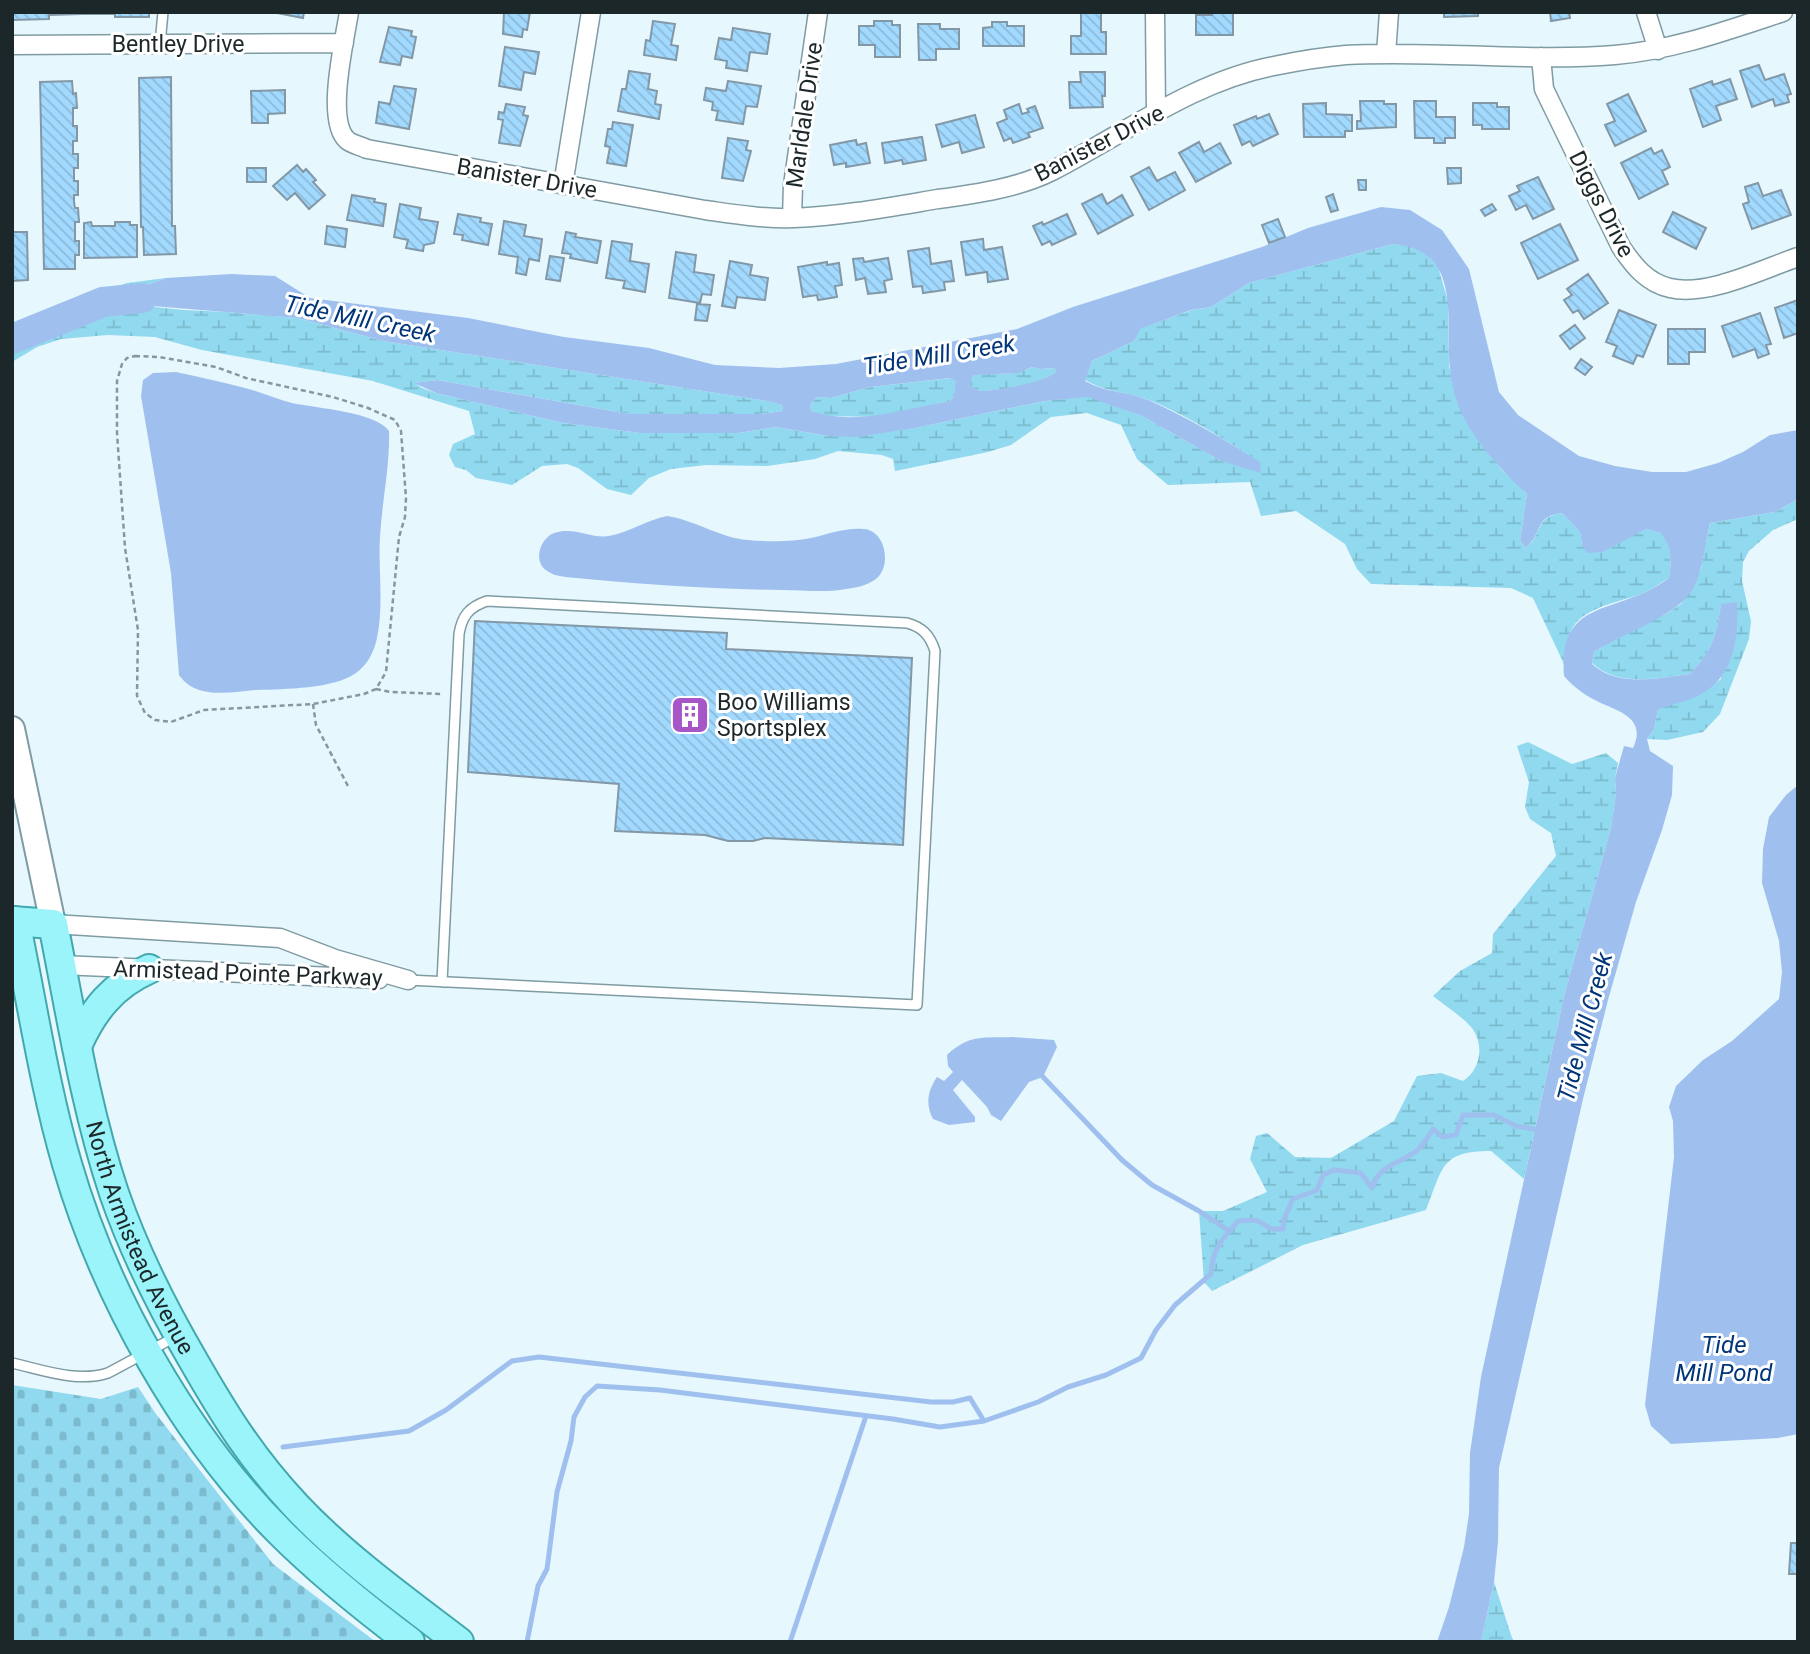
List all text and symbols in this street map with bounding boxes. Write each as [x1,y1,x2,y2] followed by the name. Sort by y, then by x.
[112,31,244,58] street label: Bentley Drive
[781,41,828,190] street label: Marldale Drive
[1030,99,1169,188] street label: Banister Drive
[1563,147,1640,262] street label: Diggs Drive
[455,153,599,204] street label: Banister Drive
[282,289,439,349] water label: Tide Mill Creek
[861,329,1018,381] water label: Tide Mill Creek
[717,689,851,742] place label: Boo Williams Sportsplex
[669,694,711,736] building icon: Boo Williams Sportsplex
[1552,948,1619,1105] water label: Tide Mill Creek
[113,955,383,992] street label: Armistead Pointe Parkway
[80,1118,200,1359] street label: North Armistead Avenue
[1676,1331,1773,1387] water label: Tide Mill Pond

